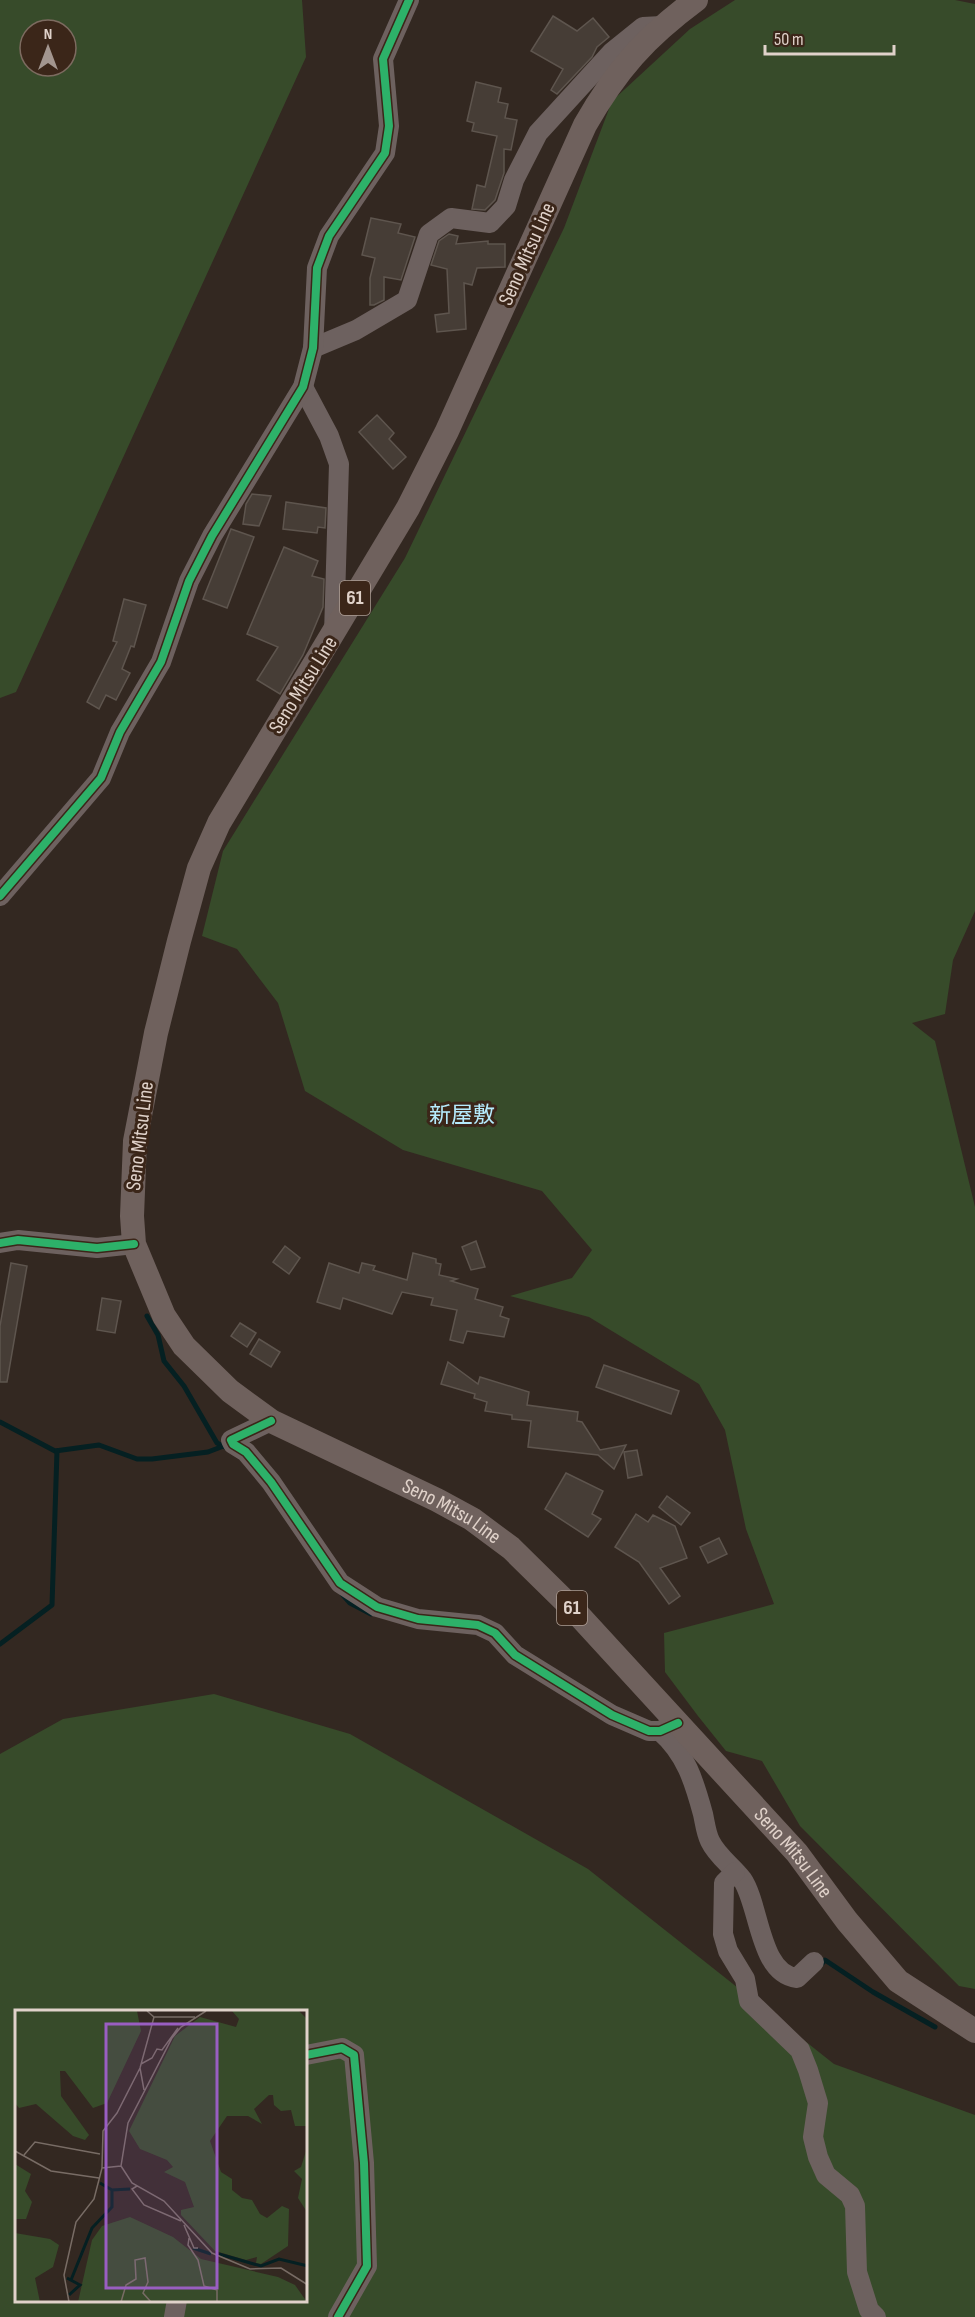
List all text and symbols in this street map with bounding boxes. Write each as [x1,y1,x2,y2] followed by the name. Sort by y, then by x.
[18,18,78,78] north arrow
[765,18,894,56] scale bar
[44,25,52,44] text: N
[774,29,804,50] text: 50 m
[493,199,561,309] street label: Seno Mitsu Line
[340,581,370,615] road number: 61
[263,632,343,738] street label: Seno Mitsu Line
[121,1080,159,1192] street label: Seno Mitsu Line
[429,1102,495,1129] district label: 新屋敷
[398,1473,506,1549] street label: Seno Mitsu Line
[557,1591,587,1625] road number: 61
[749,1802,838,1903] street label: Seno Mitsu Line
[15,2010,308,2302] inset map

